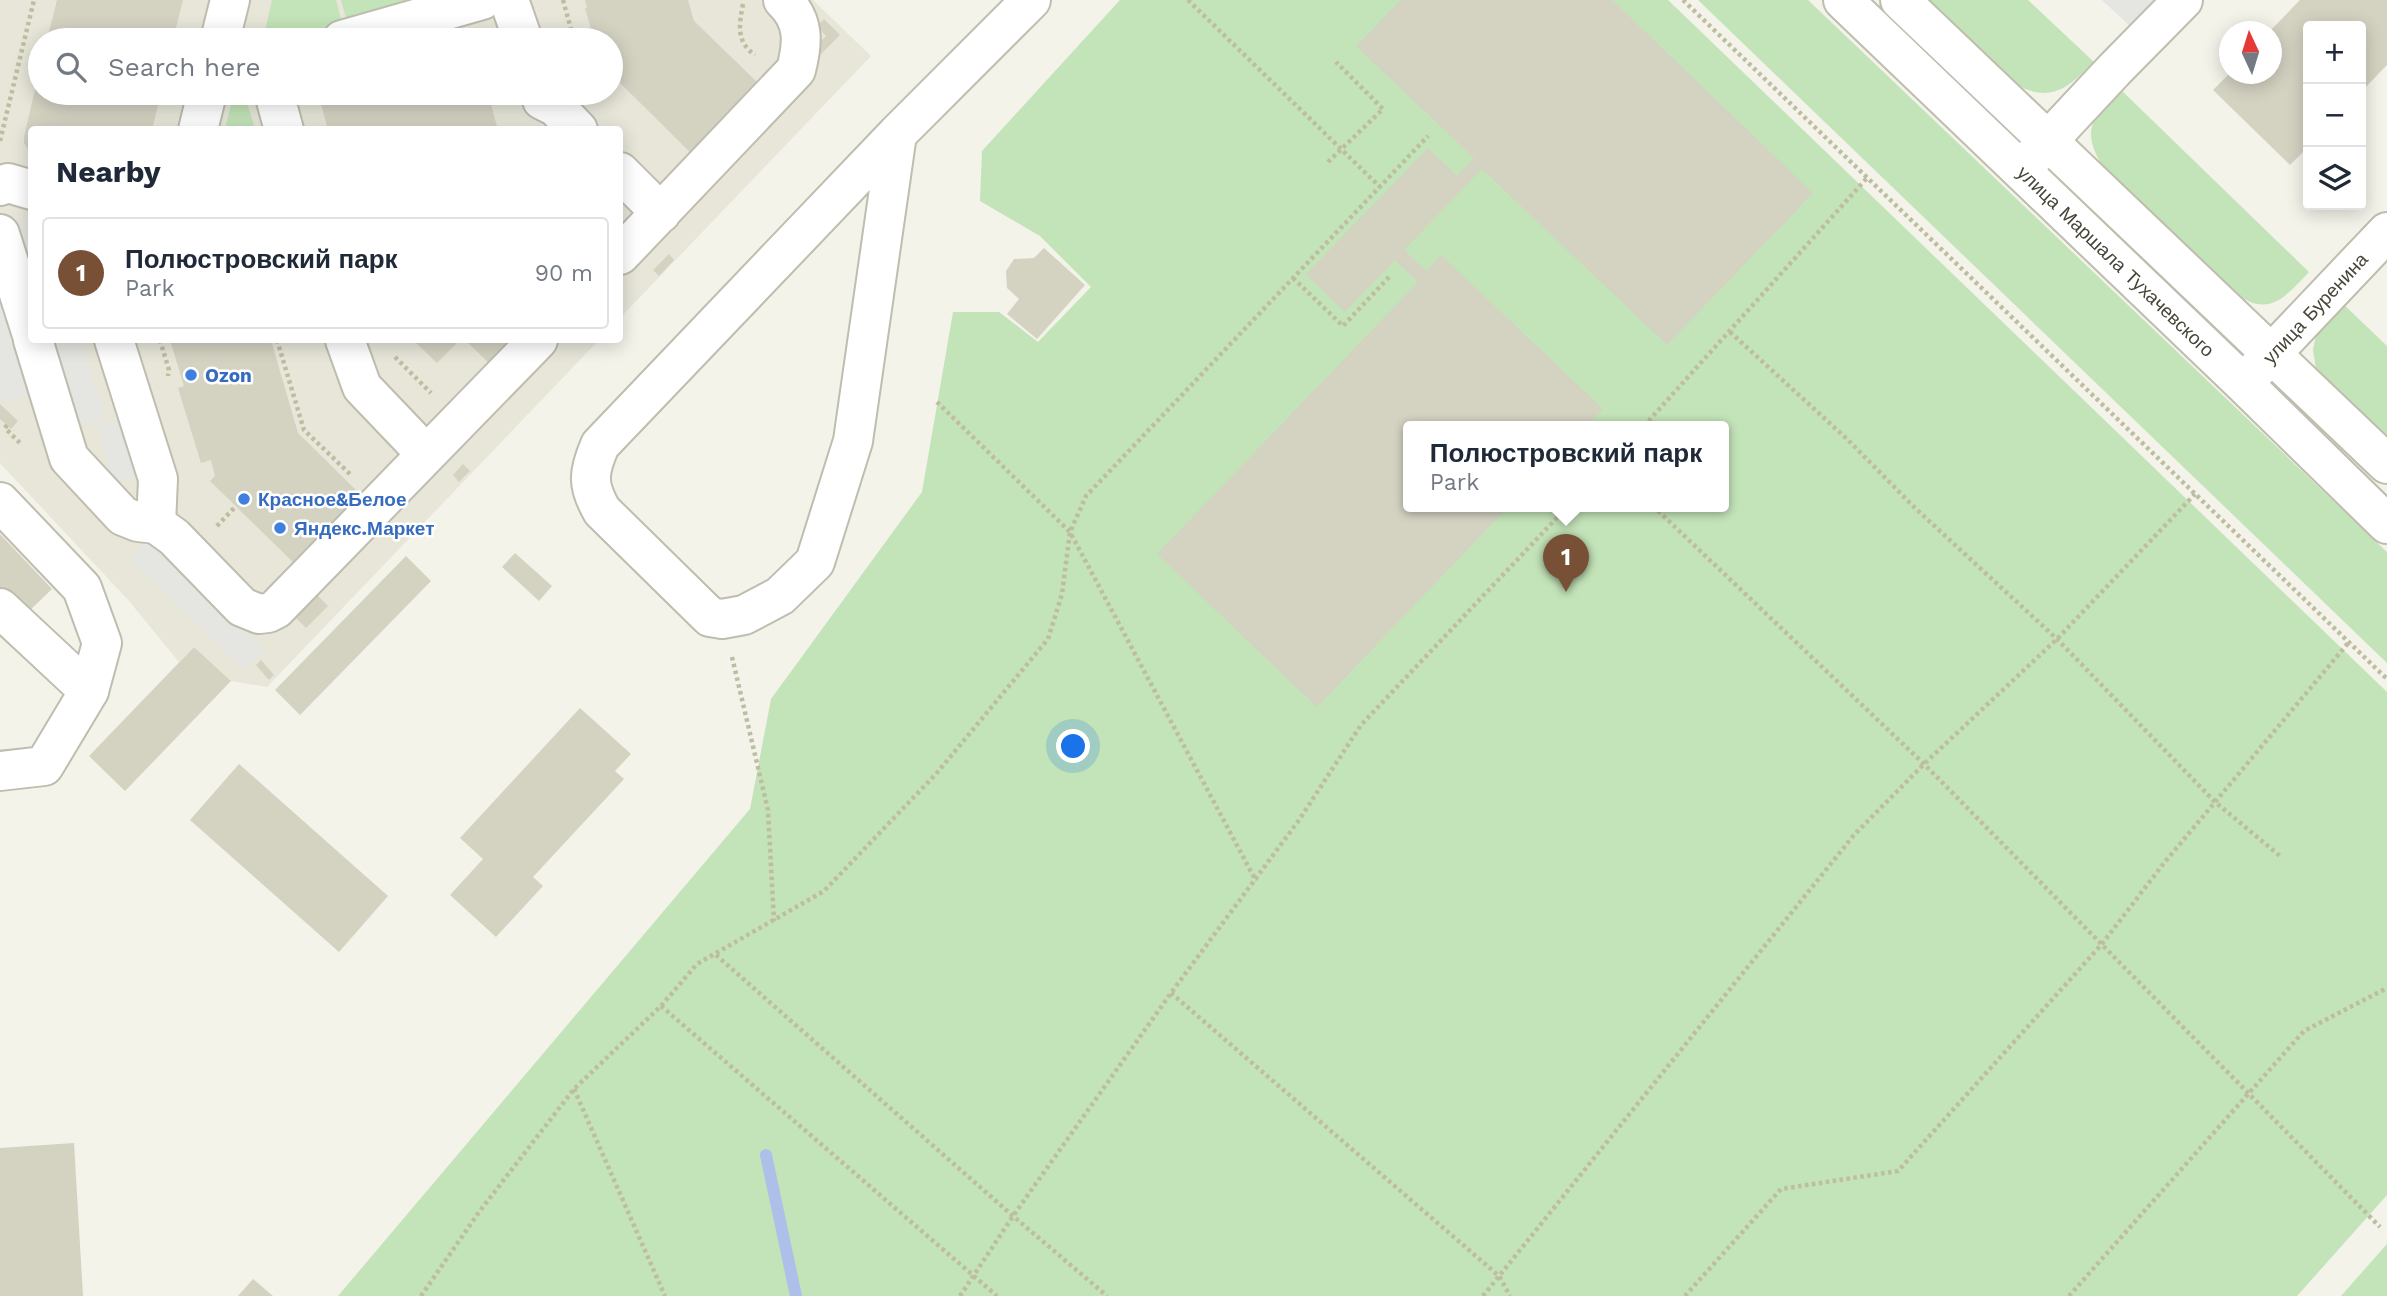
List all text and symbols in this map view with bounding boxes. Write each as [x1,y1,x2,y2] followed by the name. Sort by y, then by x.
[2219,21,2282,84] north arrow
[2303,21,2366,210] map controls
[2303,21,2366,84] button: +
[28,28,623,105] search box
[52,48,90,86] icon: search
[108,52,260,82] text: Search here
[2303,84,2366,147] button: −
[2303,147,2366,210] button: layers
[56,154,161,189] text: Nearby
[2012,161,2219,362] street label: улица Маршала Тухачевского
[125,244,398,274] text: Полюстровский парк
[2258,248,2373,369] street label: улица Буренина
[76,260,86,287] text: 1
[535,260,593,287] text: 90 m
[125,275,174,302] text: Park
[205,364,252,387] place label: Ozon
[183,367,199,383] marker: Ozon
[1403,421,1729,512] popup
[1430,438,1702,468] text: Полюстровский парк
[1430,469,1479,496] text: Park
[258,488,406,511] place label: Красное&Белое
[236,491,252,507] marker: Красное&Белое
[294,517,434,540] place label: Яндекс.Маркет
[272,520,288,536] marker: Яндекс.Маркет
[1543,534,1589,592] pin: 1
[1056,729,1090,763] your location

